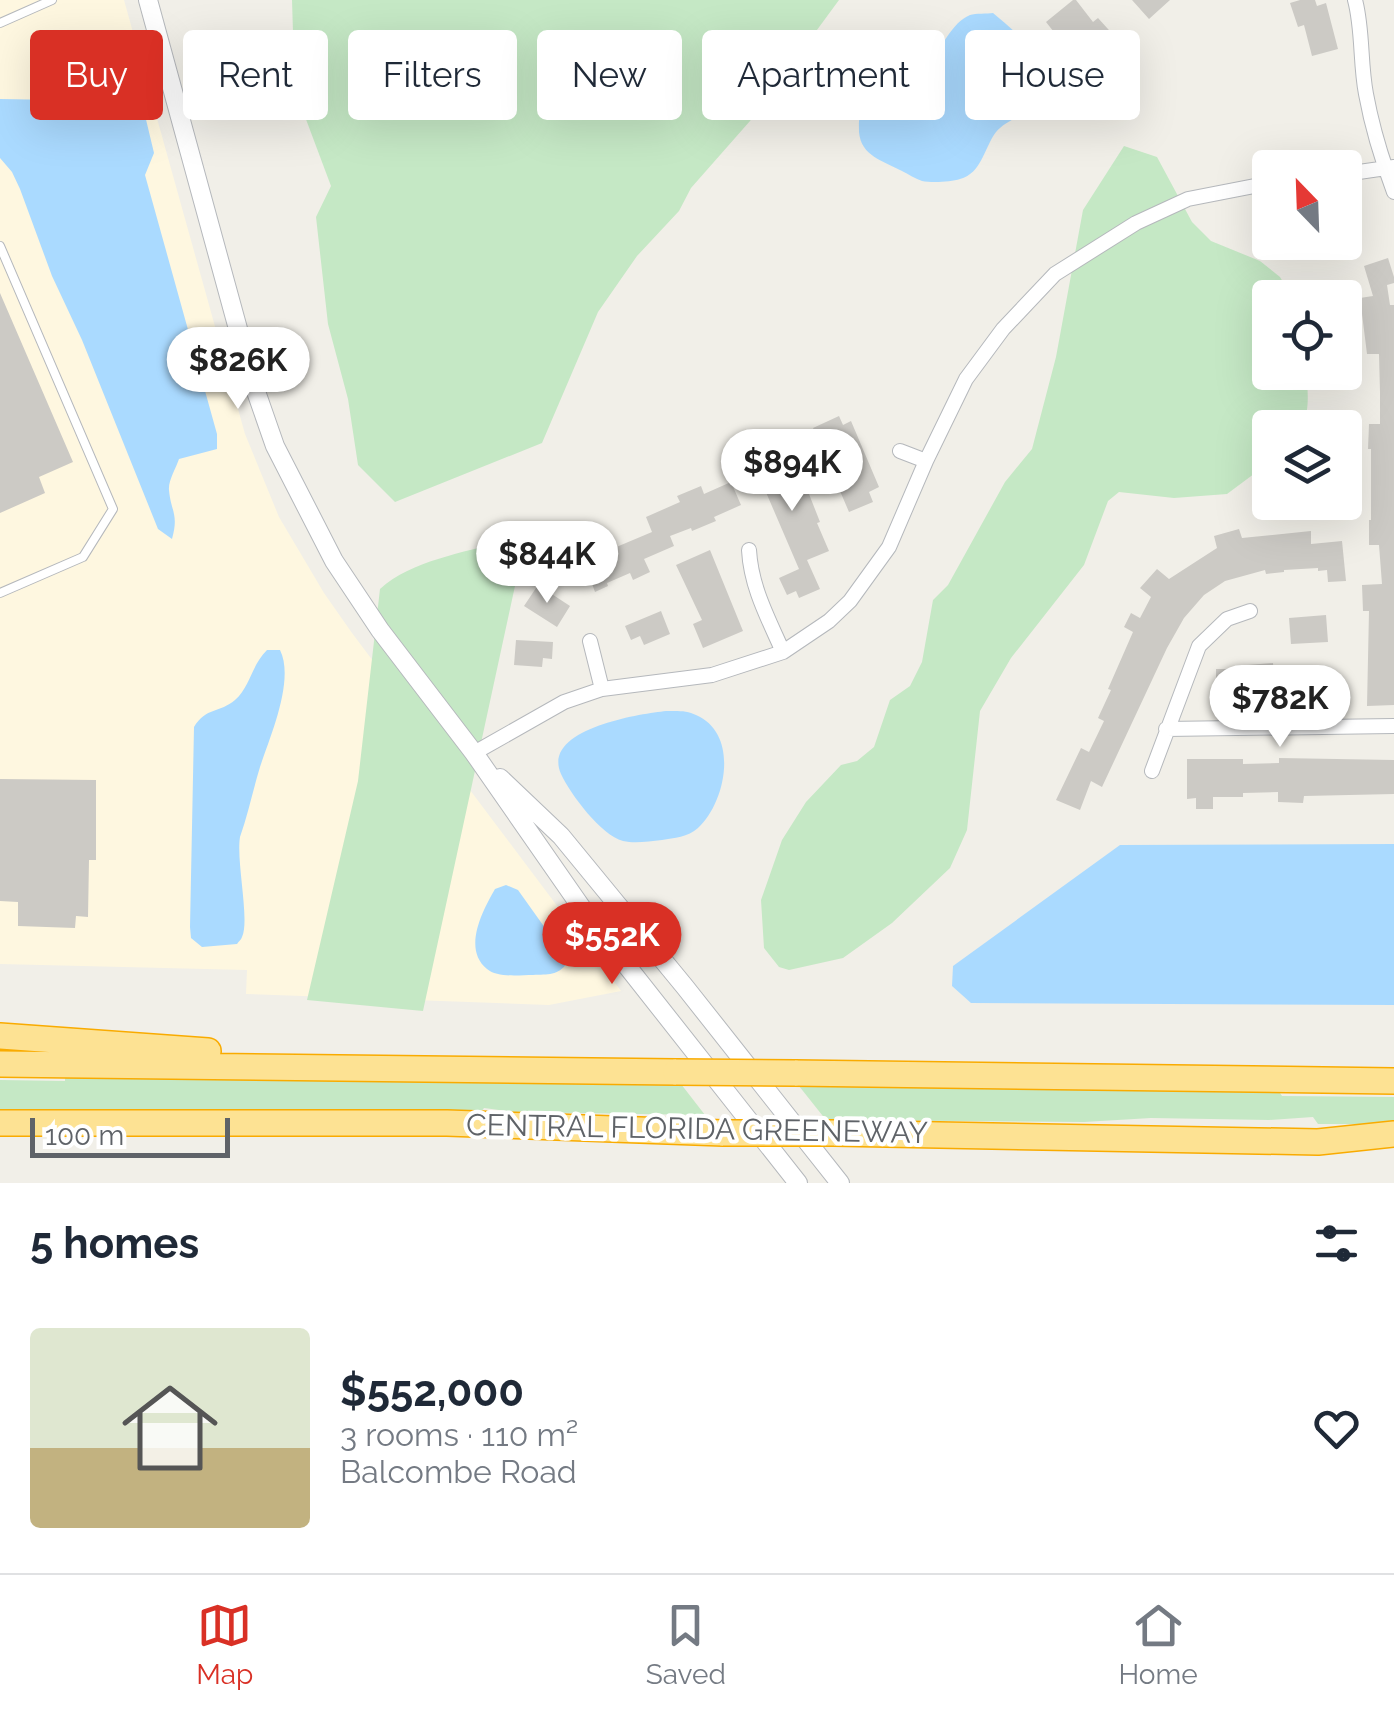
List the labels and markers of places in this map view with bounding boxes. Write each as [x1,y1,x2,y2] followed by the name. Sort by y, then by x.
[168,327,308,412] pin: $826K
[722,429,862,514] pin: $894K
[477,521,617,606] pin: $844K
[1210,665,1350,750] pin: $782K
[542,902,682,987] pin: $552K

